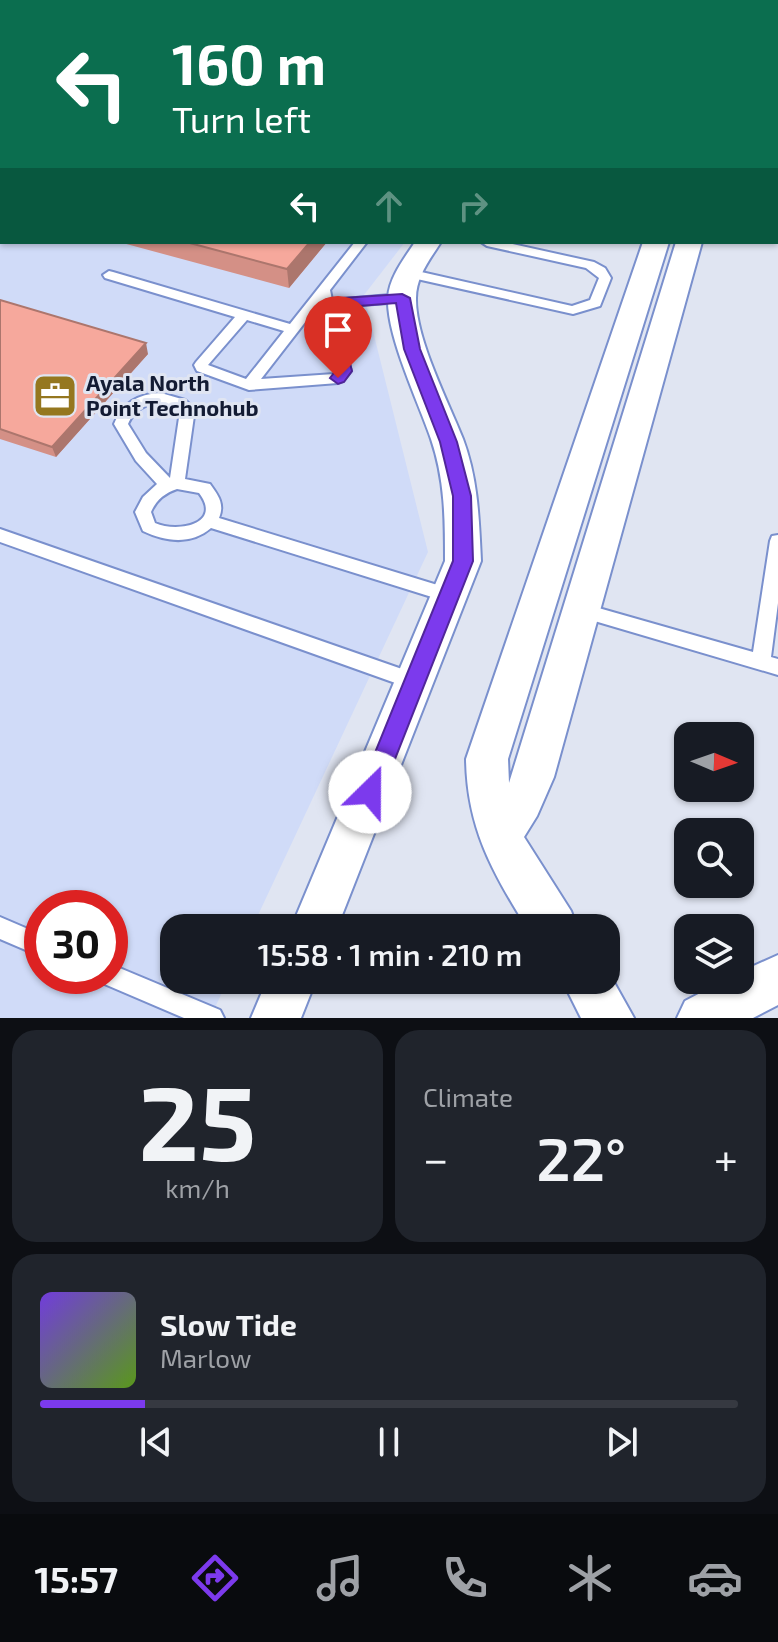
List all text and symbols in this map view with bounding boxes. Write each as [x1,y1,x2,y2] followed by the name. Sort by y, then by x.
[172,29,326,96] text: 160 m
[40,32,144,136] icon: left
[172,97,311,140] text: Turn left
[283,184,327,228] icon: left
[367,184,411,228] icon: ahead
[451,184,495,228] icon: right
[304,296,372,378] pin
[316,308,360,352] icon: arrive
[86,369,259,420] place label: Ayala North Point Technohub
[31,372,79,420] office icon: Ayala North Point Technohub
[674,722,754,802] north arrow
[674,722,754,994] map controls
[328,750,412,834] position arrow
[674,818,754,898] button: search
[24,890,128,994] speed limit sign: 30
[674,914,754,994] button: layers
[258,936,522,972] text: 15:58 · 1 min · 210 m
[139,1057,256,1182] text: 25
[423,1081,513,1112] text: Climate
[536,1121,626,1193] text: 22°
[423,1131,449,1184] text: −
[714,1131,738,1184] text: +
[165,1172,230,1203] text: km/h
[160,1306,297,1342] text: Slow Tide
[160,1342,251,1373] text: Marlow
[134,1420,178,1464] icon: previous
[367,1420,411,1464] icon: pause
[600,1420,644,1464] icon: next
[187,1550,243,1606] icon: directions
[312,1550,368,1606] icon: music
[437,1550,493,1606] icon: phone
[562,1550,618,1606] icon: climate
[687,1550,743,1606] icon: car
[35,1557,118,1600] text: 15:57

